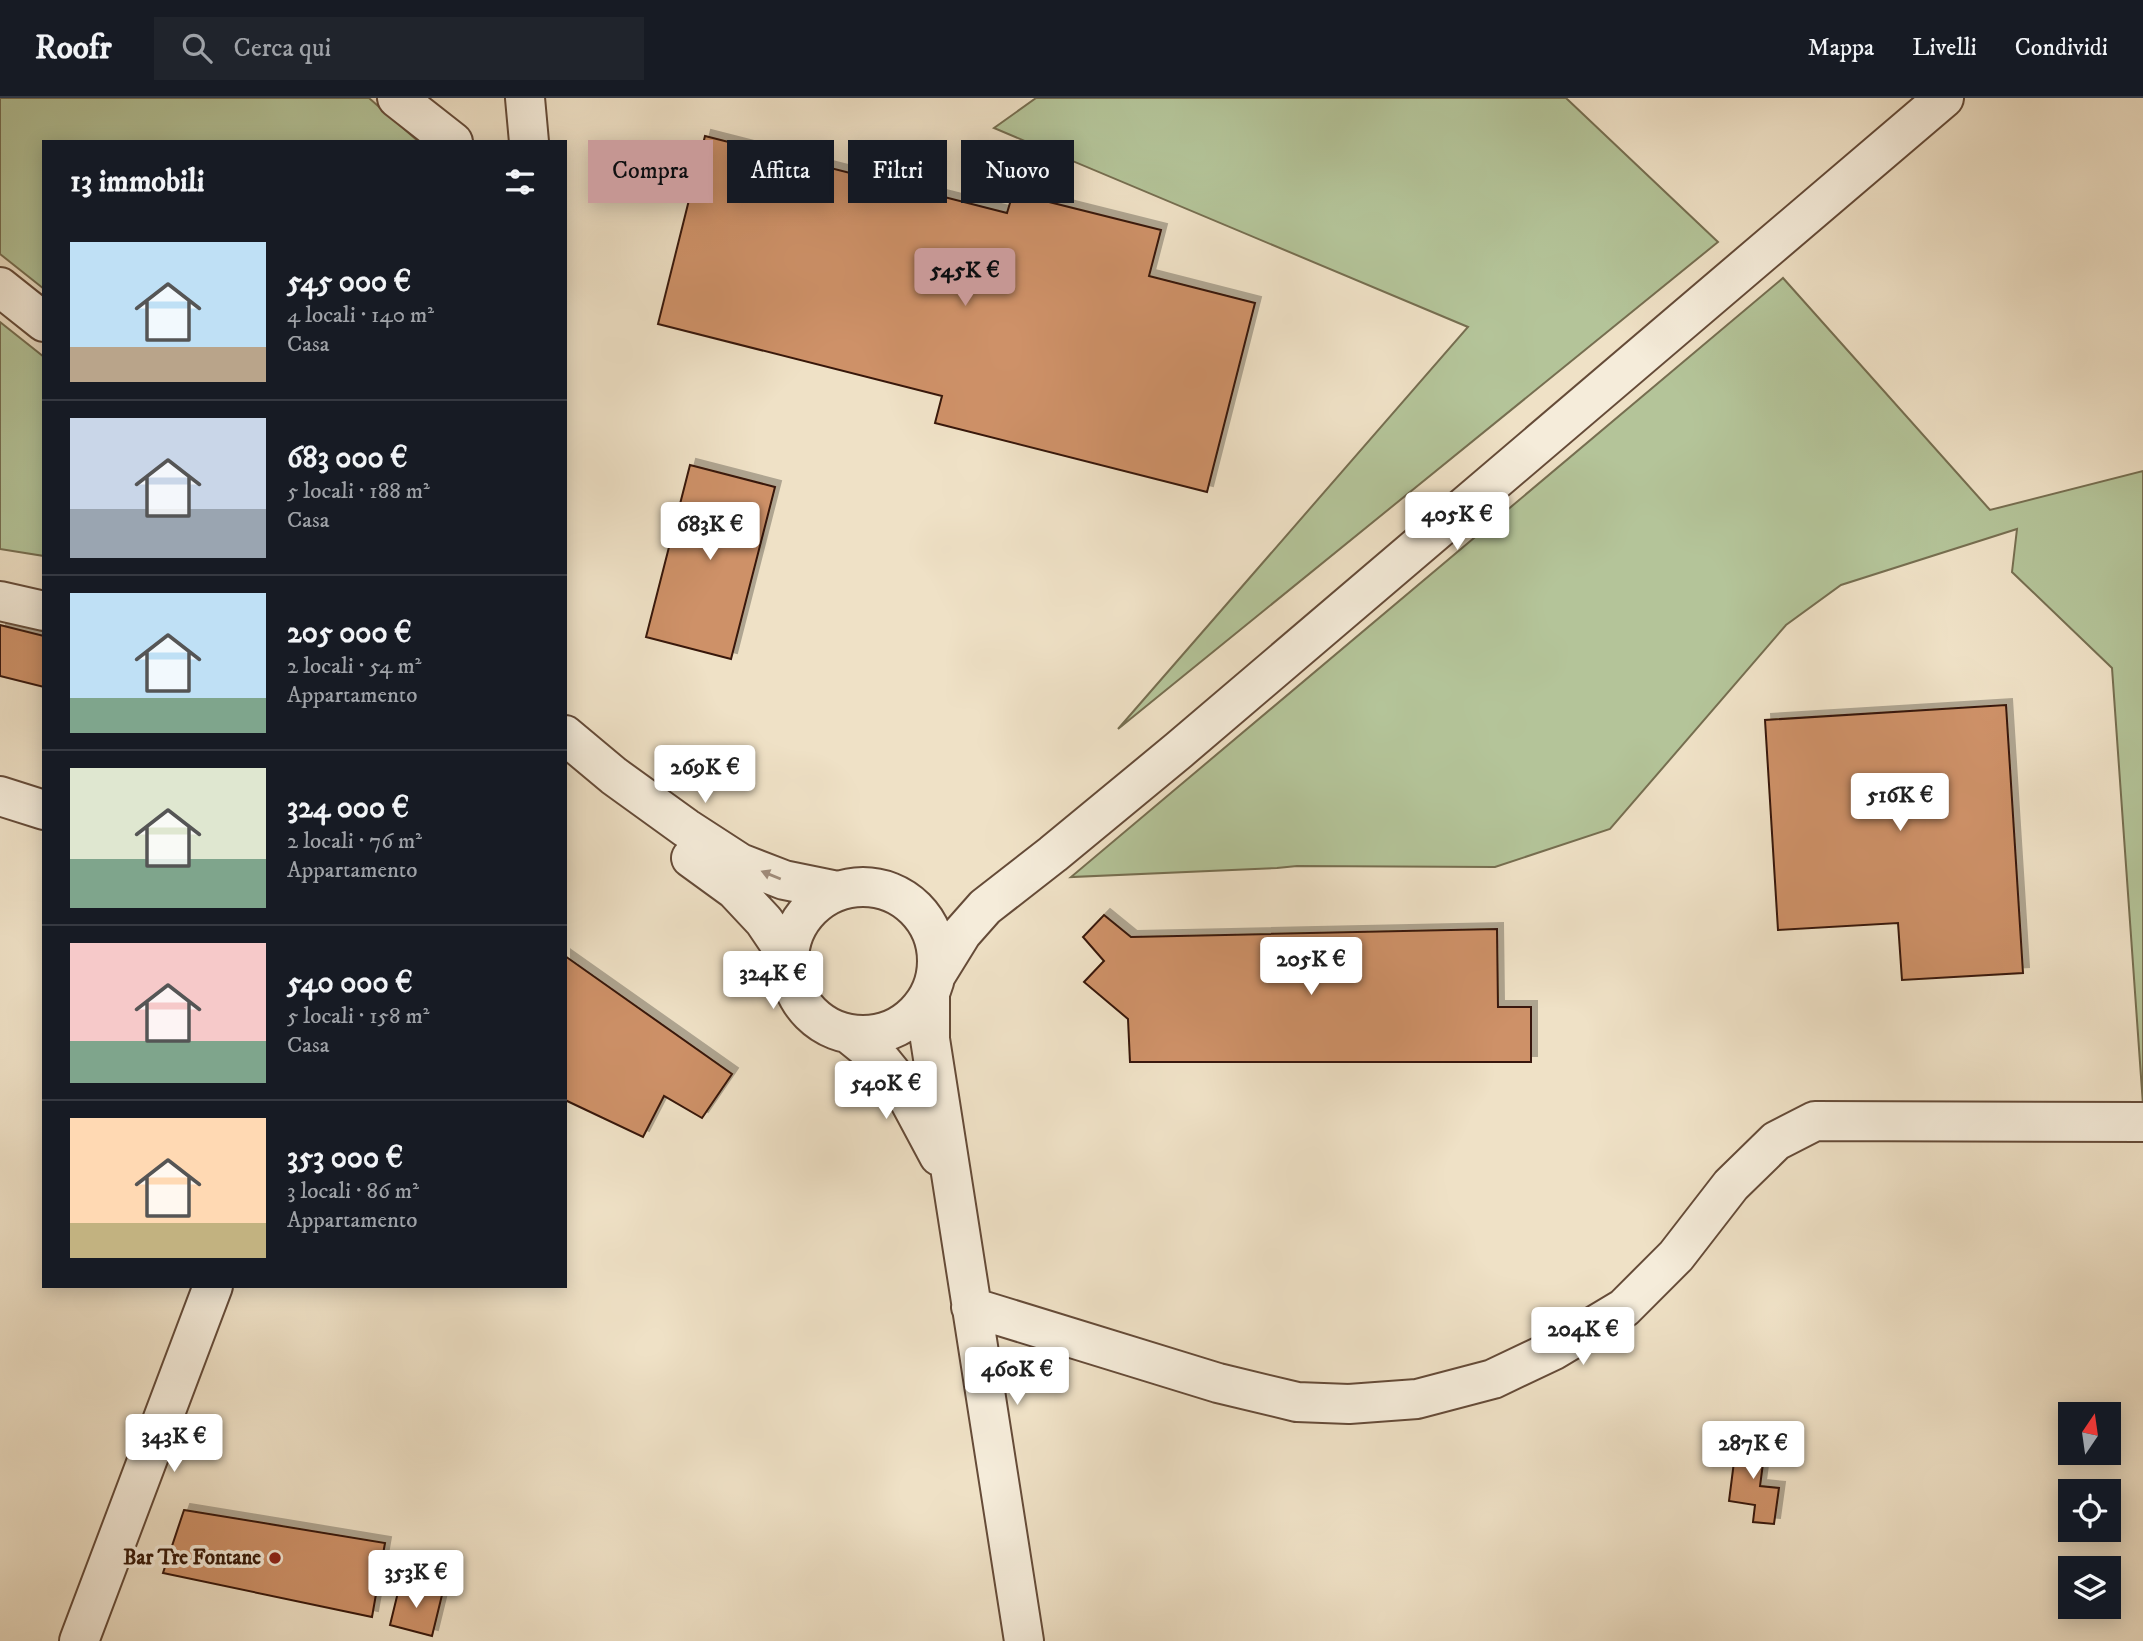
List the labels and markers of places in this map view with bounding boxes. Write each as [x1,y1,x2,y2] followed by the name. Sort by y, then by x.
[908,248,1022,308] pin: 545K €
[1400,492,1514,552] pin: 405K €
[653,503,767,562] pin: 683K €
[648,746,762,805] pin: 269K €
[1843,774,1957,833] pin: 516K €
[1254,937,1368,997] pin: 205K €
[716,951,830,1011] pin: 324K €
[829,1062,943,1121] pin: 540K €
[1526,1308,1640,1367] pin: 204K €
[960,1348,1074,1407] pin: 460K €
[117,1414,231,1474] pin: 343K €
[1696,1422,1810,1481] pin: 287K €
[123,1545,261,1571] place label: Bar Tre Fontane
[267,1550,283,1566] marker: Bar Tre Fontane
[359,1550,473,1610] pin: 353K €

